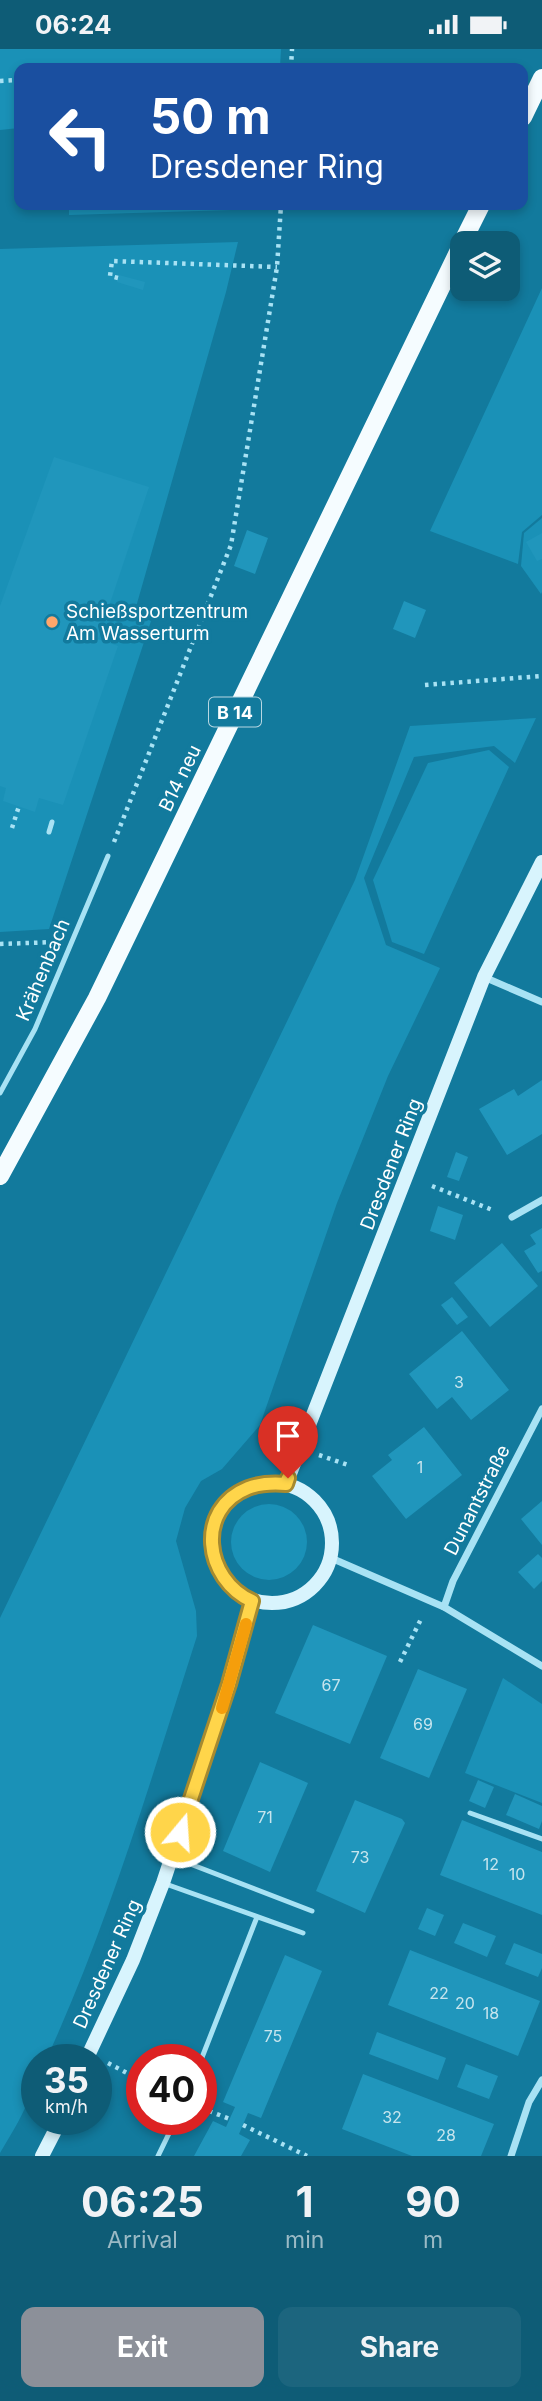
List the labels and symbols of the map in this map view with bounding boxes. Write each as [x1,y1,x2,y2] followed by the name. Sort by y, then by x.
[66,600,248,645] place label: Schießsportzentrum Am Wasserturm
[44,614,60,630] marker: Schießsportzentrum Am Wasserturm
[209,697,261,727] road number: B 14
[154,741,206,815] street label: B14 neu
[11,915,75,1025] street label: Krähenbach
[355,1095,427,1233] street label: Dresdener Ring
[454,1372,464,1392] house number: 3
[258,1406,318,1478] pin
[439,1441,515,1559] street label: Dunantstraße
[417,1457,423,1477] house number: 1
[322,1675,340,1695] house number: 67
[413,1714,433,1734] house number: 69
[143,1795,217,1869] position arrow
[257,1807,273,1827] house number: 71
[351,1847,369,1867] house number: 73
[483,1854,499,1874] house number: 12
[509,1864,525,1884] house number: 10
[68,1896,146,2032] street label: Dresdener Ring
[429,1983,449,2003] house number: 22
[455,1993,475,2013] house number: 20
[483,2003,499,2023] house number: 18
[264,2026,282,2046] house number: 75
[126,2044,217,2135] speed limit sign: 40
[382,2107,402,2127] house number: 32
[436,2125,456,2145] house number: 28

